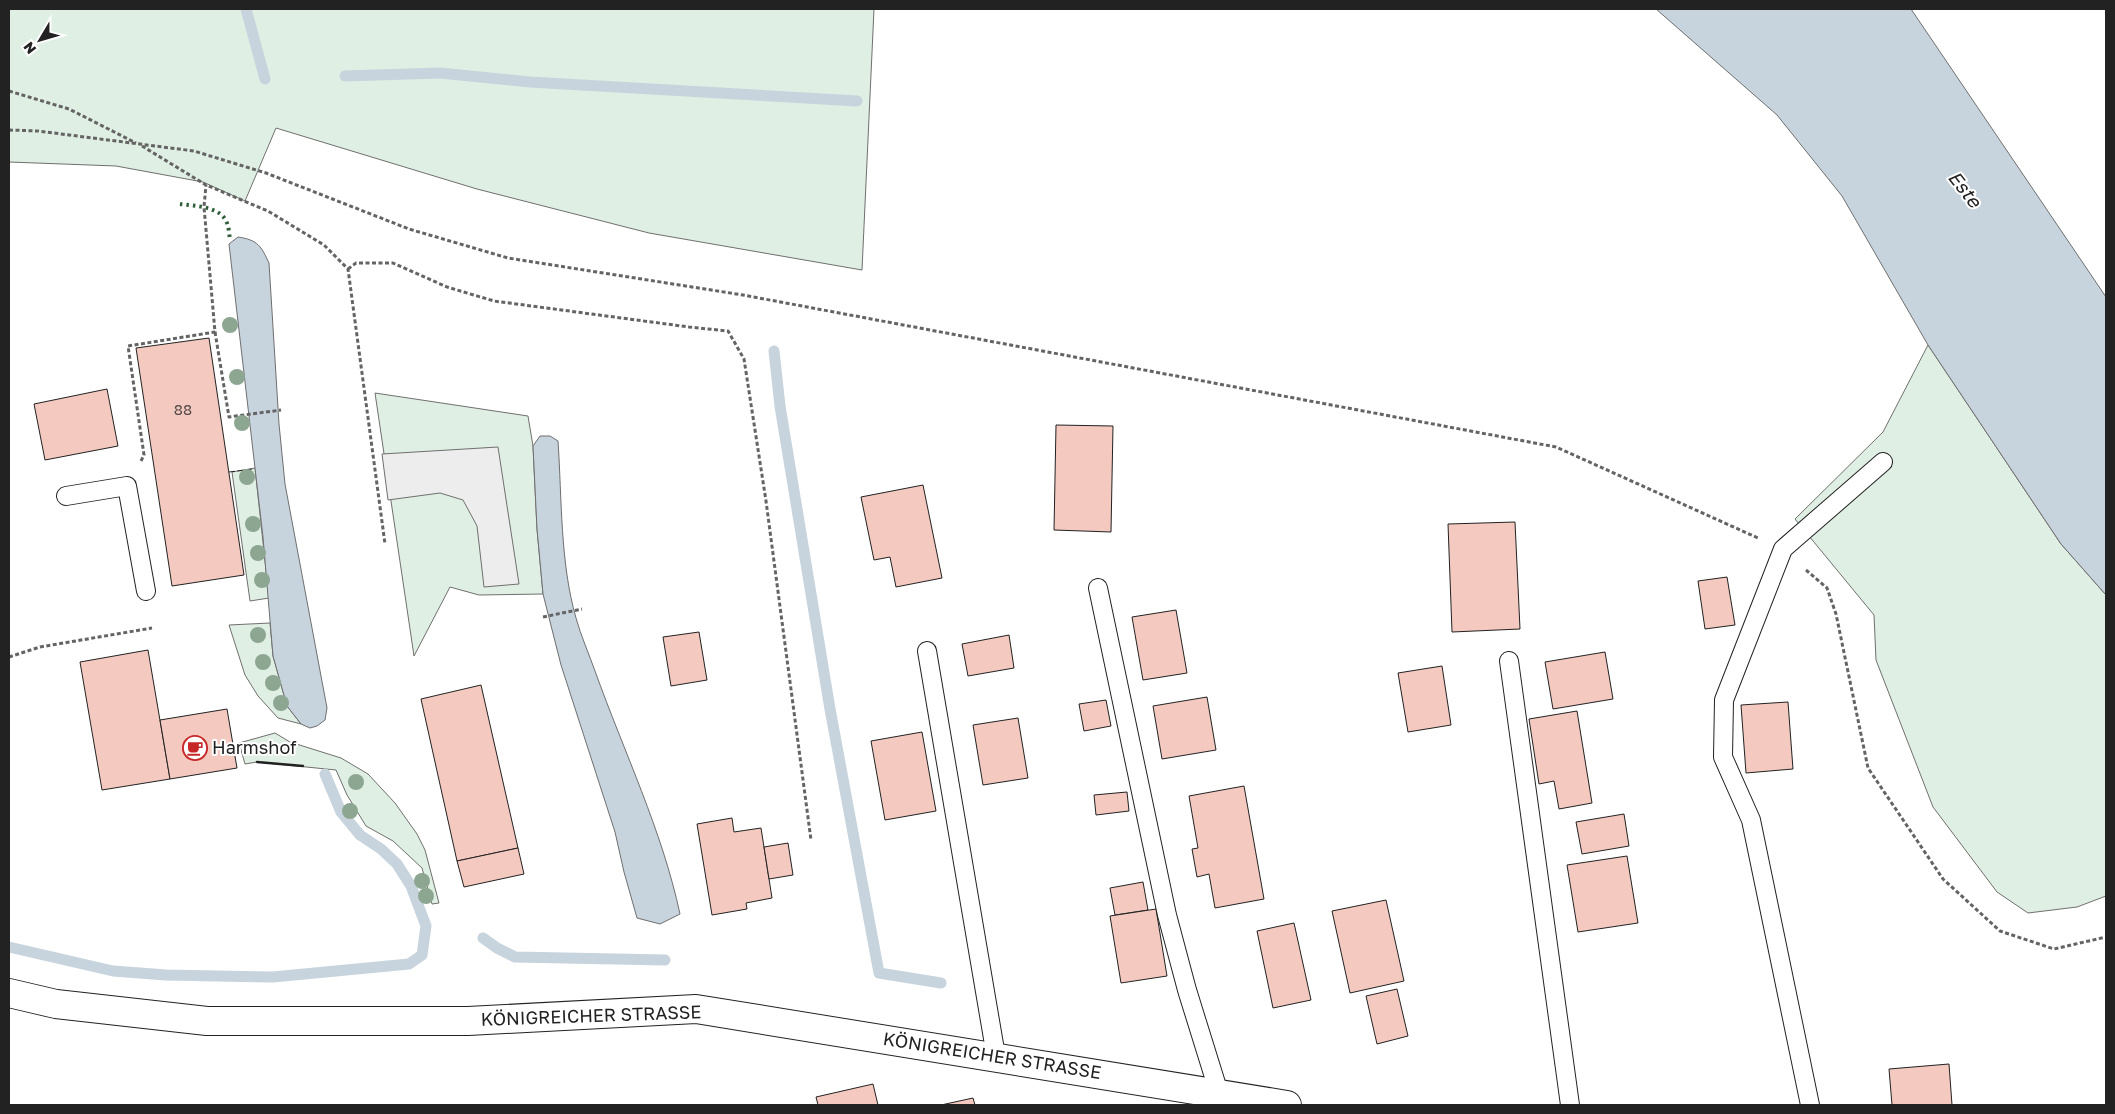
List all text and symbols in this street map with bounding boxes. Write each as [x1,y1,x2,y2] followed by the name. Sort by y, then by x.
[15,15,65,65] north arrow
[19,39,39,58] text: N
[1944,166,1988,213] water label: Este
[174,400,192,418] house number: 88
[182,735,208,761] cafe icon: Harmshof
[212,736,297,758] place label: Harmshof
[480,1000,702,1030] street label: KÖNIGREICHER STRASSE
[882,1027,1103,1083] street label: KÖNIGREICHER STRASSE

